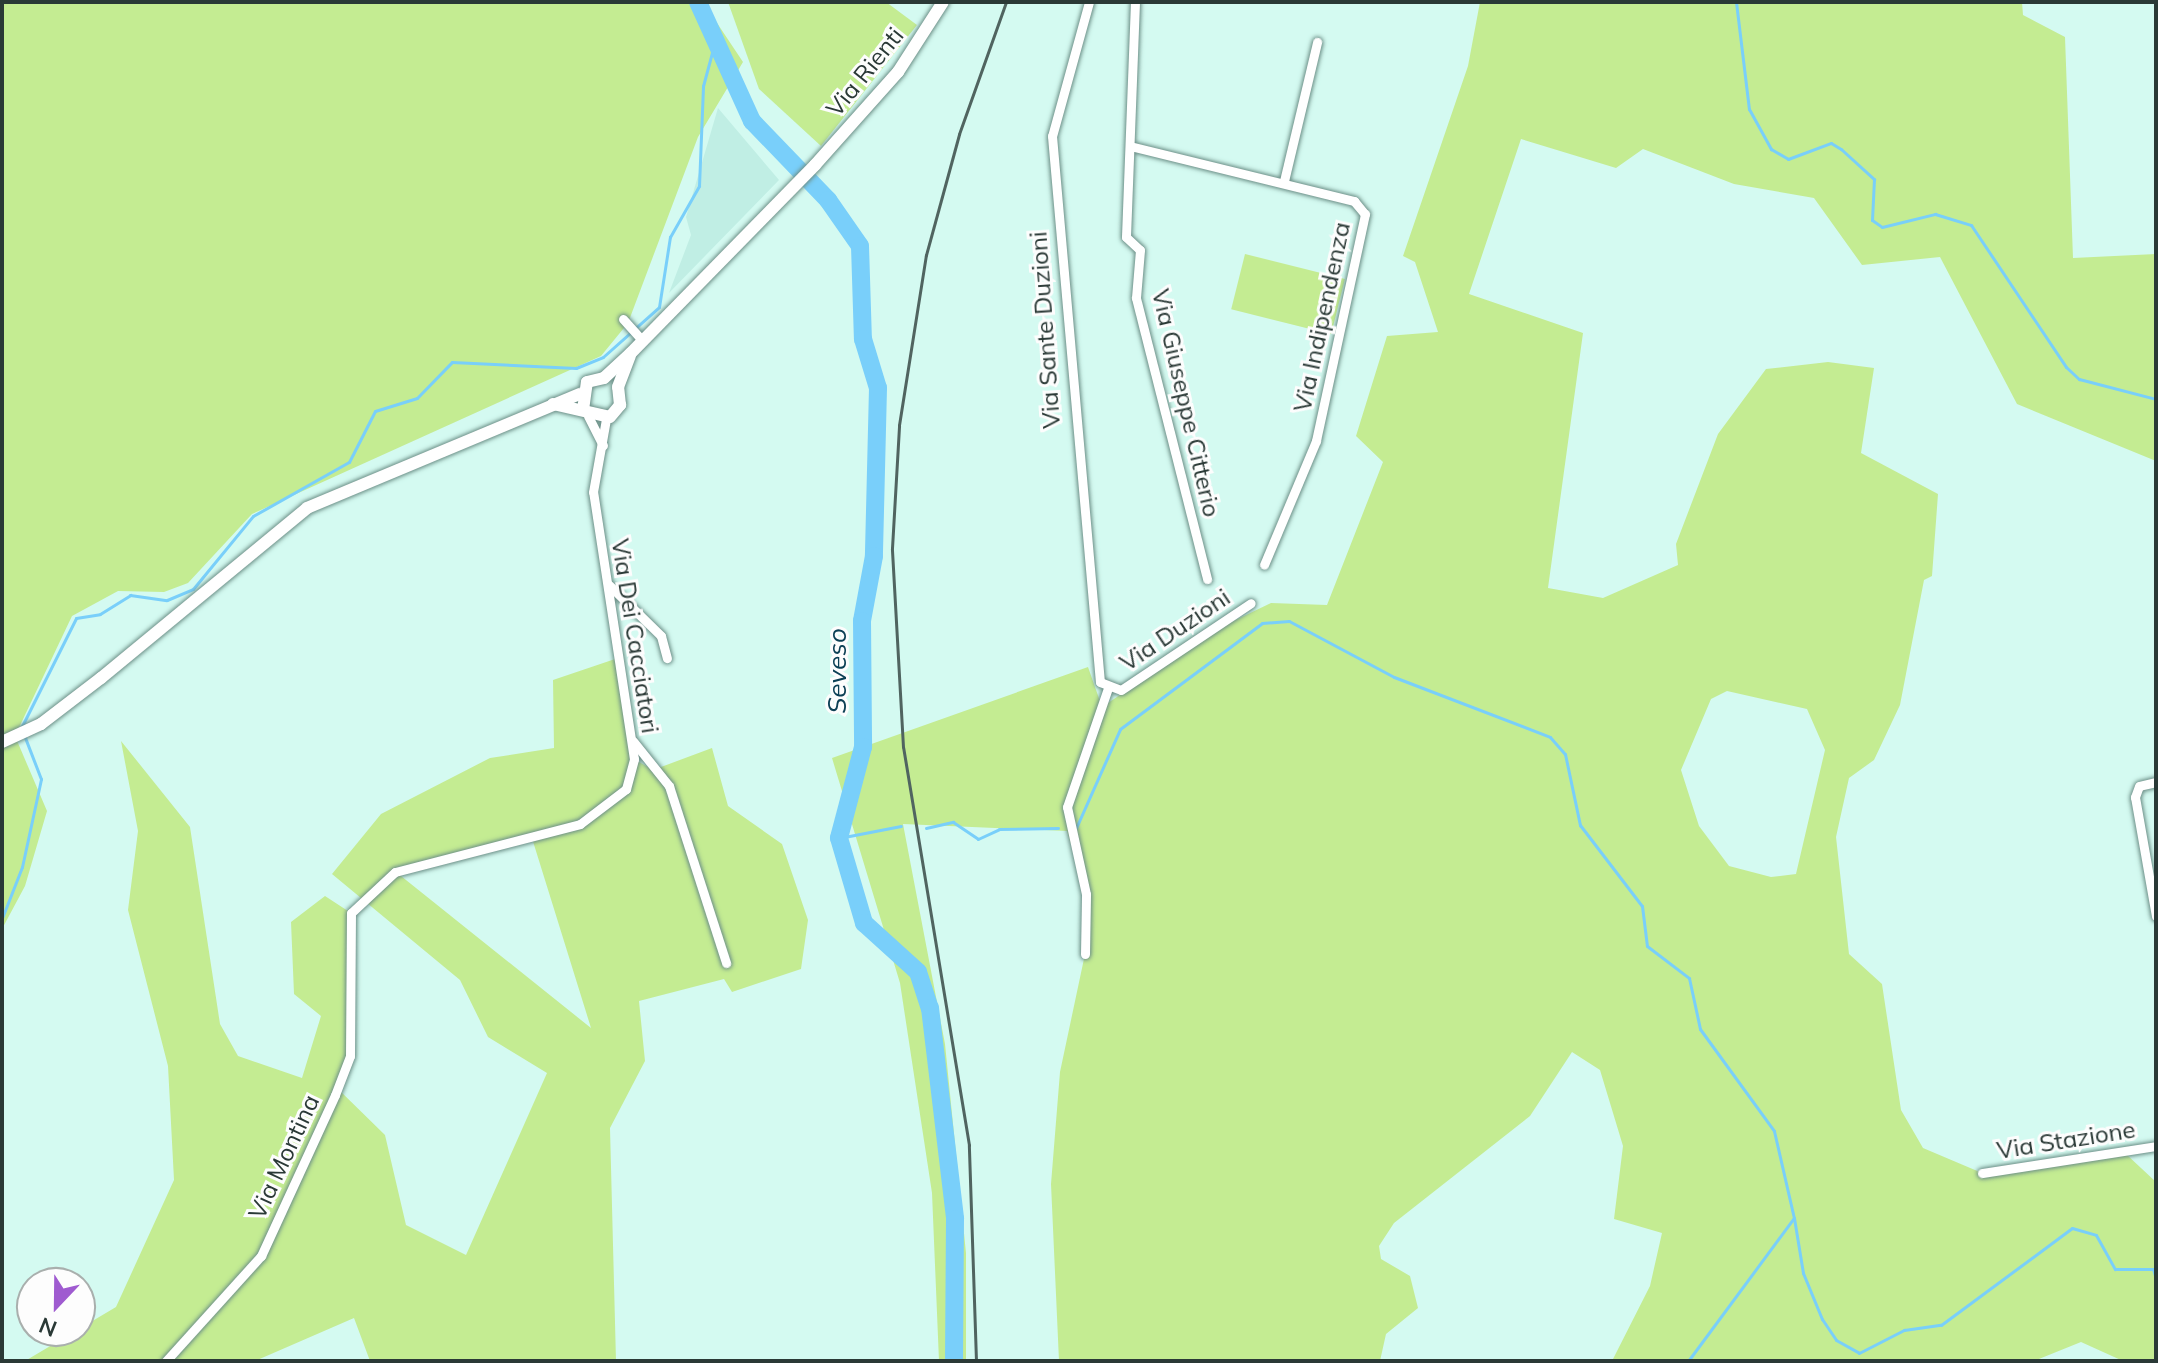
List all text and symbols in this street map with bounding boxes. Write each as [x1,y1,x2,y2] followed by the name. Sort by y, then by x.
[820,21,910,123] street label: Via Rienti
[1288,219,1356,415] street label: Via Indipendenza
[1024,230,1066,430] street label: Via Sante Duzioni
[1146,286,1226,520] street label: Via Giuseppe Citterio
[605,537,665,735] street label: Via Dei Cacciatori
[1114,583,1236,677] street label: Via Duzioni
[821,628,853,714] water label: Seveso
[243,1090,325,1224] street label: Via Montina
[1995,1115,2137,1165] street label: Via Stazione
[16,1267,96,1347] north arrow
[35,1311,61,1343] text: N

